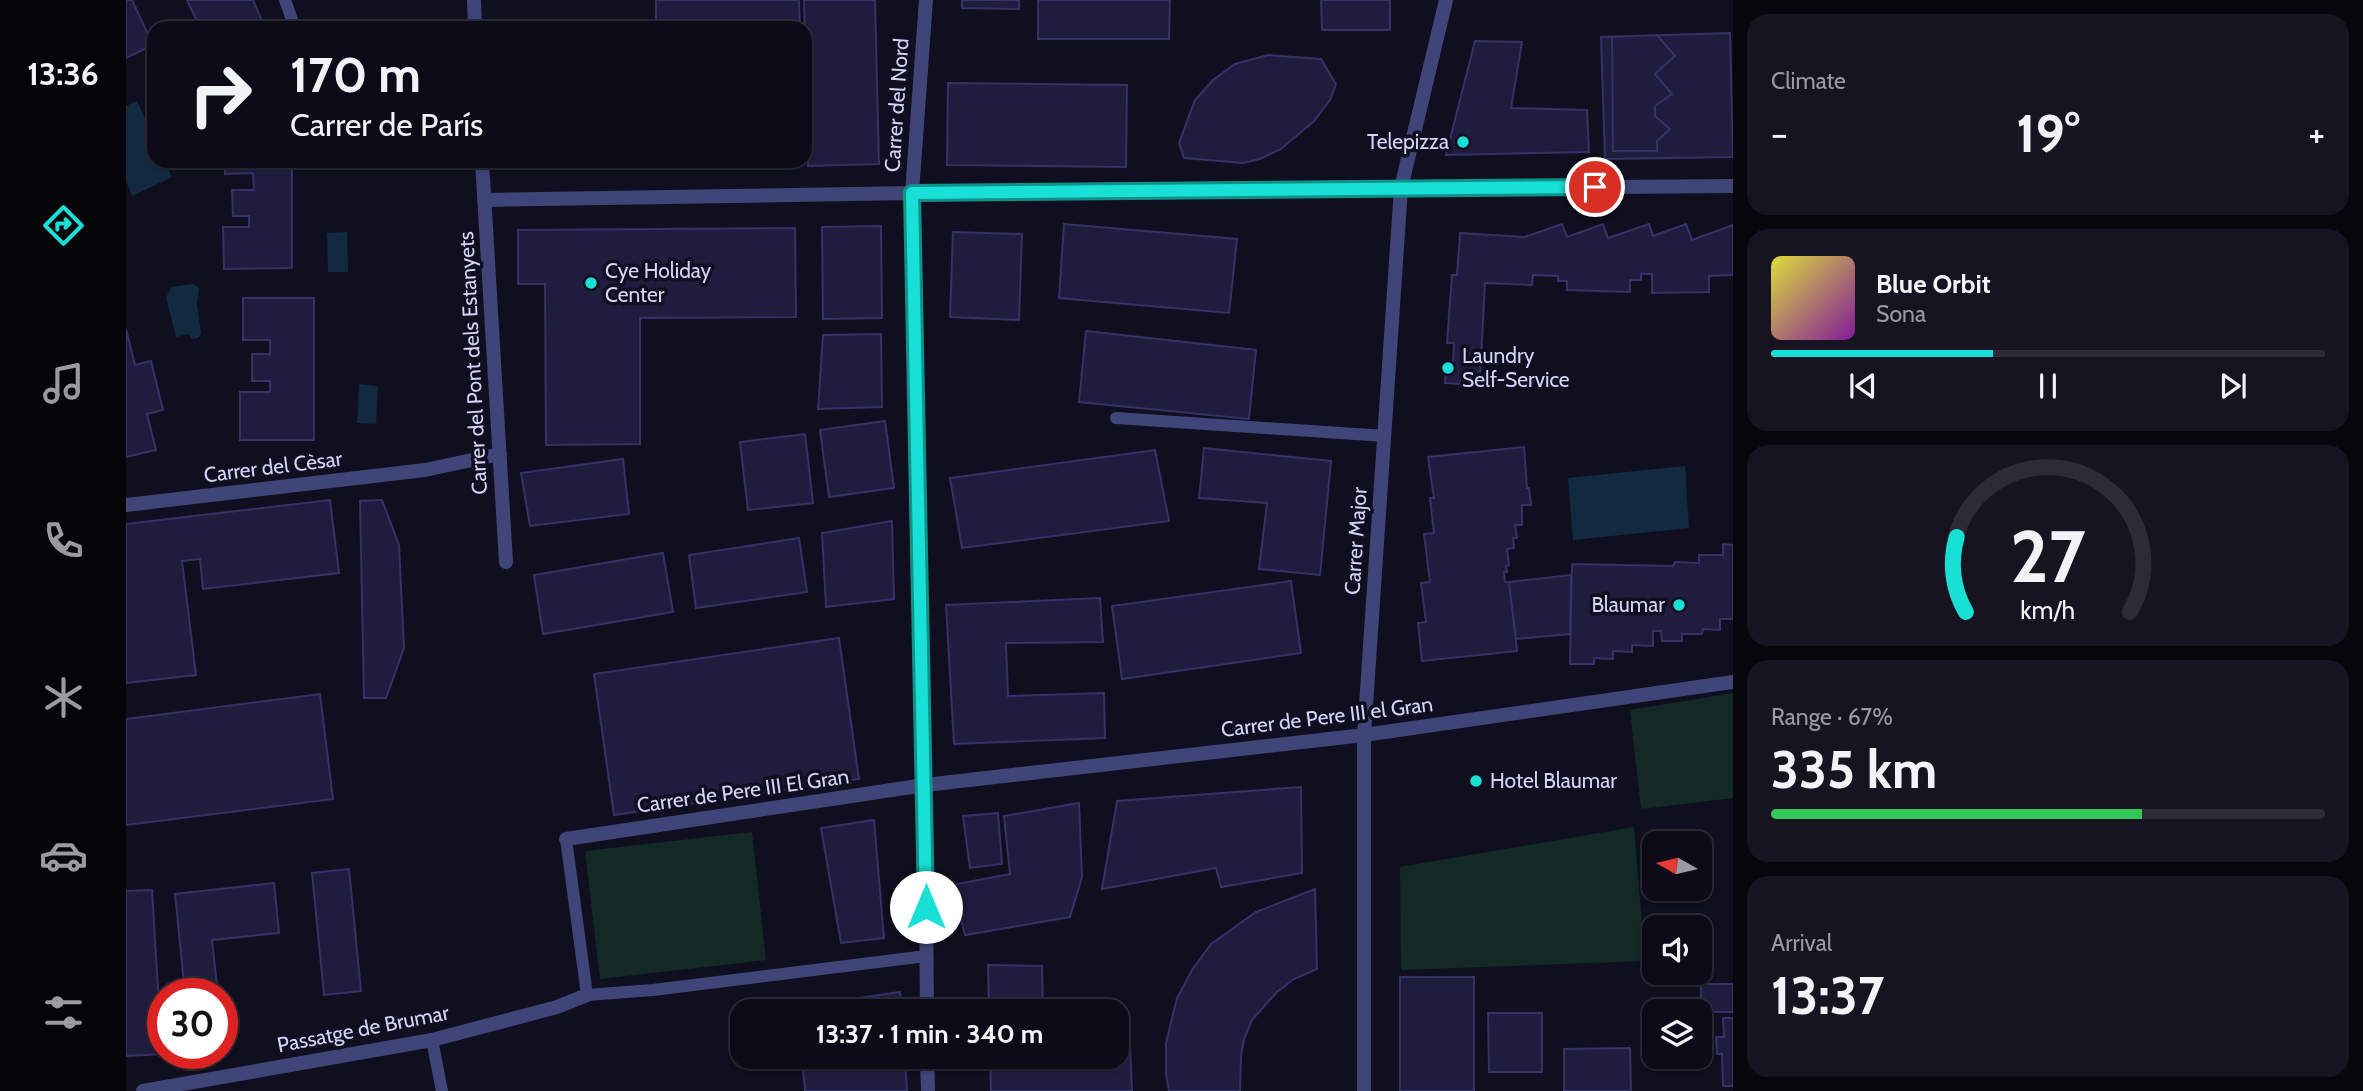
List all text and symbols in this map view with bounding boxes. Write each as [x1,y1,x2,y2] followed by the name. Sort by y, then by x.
[879,37,914,173] street label: Carrer del Nord
[290,45,421,104] text: 170 m
[175,49,266,140] icon: right
[27,54,99,93] text: 13:36
[1771,67,1846,95] text: Climate
[2016,102,2080,165] text: 19°
[290,105,483,144] text: Carrer de París
[1771,110,1788,157] text: −
[2308,110,2325,157] text: +
[1367,129,1449,154] place label: Telepizza
[1455,134,1471,150] marker: Telepizza
[1565,157,1625,217] pin
[1576,168,1614,206] icon: arrive
[39,201,88,250] icon: directions
[453,231,492,495] street label: Carrer del Pont dels Estanyets
[605,258,711,307] place label: Cye Holiday Center
[1876,268,1991,300] text: Blue Orbit
[583,275,599,291] marker: Cye Holiday Center
[1876,300,1926,328] text: Sona
[1462,343,1570,392] place label: Laundry Self-Service
[39,359,88,408] icon: music
[1440,360,1456,376] marker: Laundry Self-Service
[1844,367,1882,405] icon: previous
[2029,367,2067,405] icon: pause
[2214,367,2252,405] icon: next
[202,446,344,487] street label: Carrer del Cèsar
[1339,486,1373,596] street label: Carrer Major
[2010,512,2086,600] text: 27
[39,516,88,565] icon: phone
[1591,592,1665,617] place label: Blaumar
[2021,594,2075,624] text: km/h
[1671,597,1687,613] marker: Blaumar
[39,673,88,722] icon: climate
[1220,691,1434,742] street label: Carrer de Pere III el Gran
[1771,703,1893,731] text: Range · 67%
[1771,738,1937,801] text: 335 km
[635,763,851,818] street label: Carrer de Pere III El Gran
[1490,768,1617,793] place label: Hotel Blaumar
[1468,773,1484,789] marker: Hotel Blaumar
[39,831,88,880] icon: car
[1642,831,1712,901] north arrow
[1642,831,1712,1069] map controls
[889,870,963,944] position arrow
[1642,915,1712,985] button: sound
[1771,929,1832,957] text: Arrival
[1771,964,1884,1027] text: 13:37
[147,978,238,1069] speed limit sign: 30
[39,988,88,1037] icon: filters
[1642,999,1712,1069] button: layers
[275,1000,451,1057] street label: Passatge de Brumar
[816,1018,1043,1050] text: 13:37 · 1 min · 340 m

